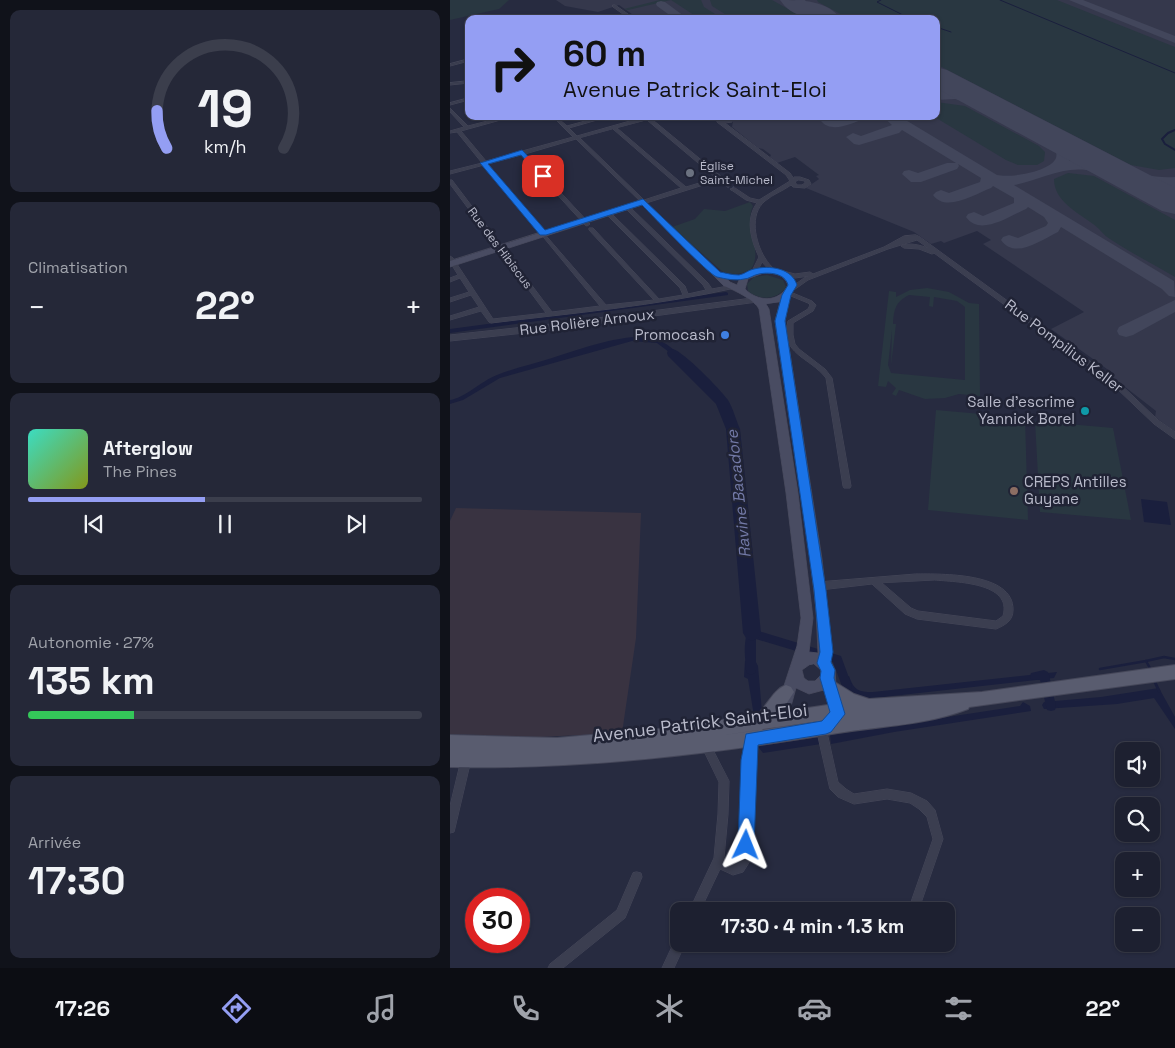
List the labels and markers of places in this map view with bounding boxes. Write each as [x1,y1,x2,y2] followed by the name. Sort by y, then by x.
[522,155,564,197] pin
[700,158,773,188] place label: Église Saint-Michel
[684,167,696,179] marker: Église Saint-Michel
[635,325,715,344] place label: Promocash
[719,329,731,341] marker: Promocash
[967,392,1075,428] place label: Salle d'escrime Yannick Borel
[1079,405,1091,417] marker: Salle d'escrime Yannick Borel
[1024,472,1127,508] place label: CREPS Antilles Guyane
[1008,485,1020,497] marker: CREPS Antilles Guyane

